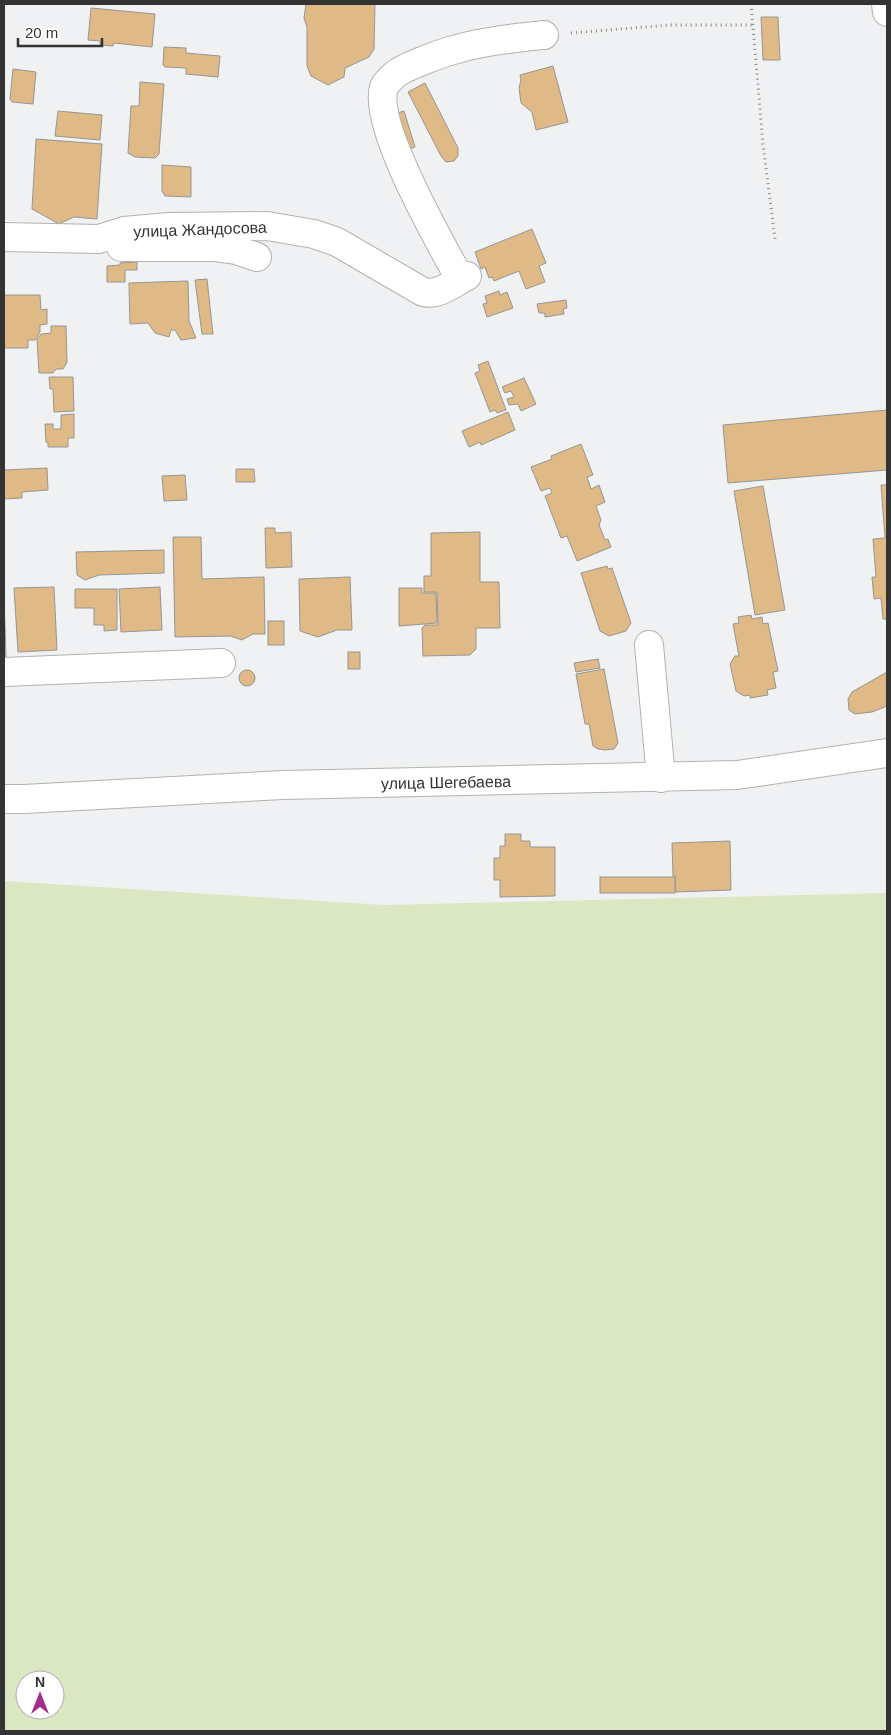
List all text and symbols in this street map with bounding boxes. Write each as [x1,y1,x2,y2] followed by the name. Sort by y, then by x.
[18,15,101,47] scale bar
[25,24,58,41] text: 20 m
[133,219,267,240] street label: улица Жандосова
[381,773,511,792] street label: улица Шегебаева
[15,1670,65,1720] north arrow
[35,1674,45,1690] text: N

